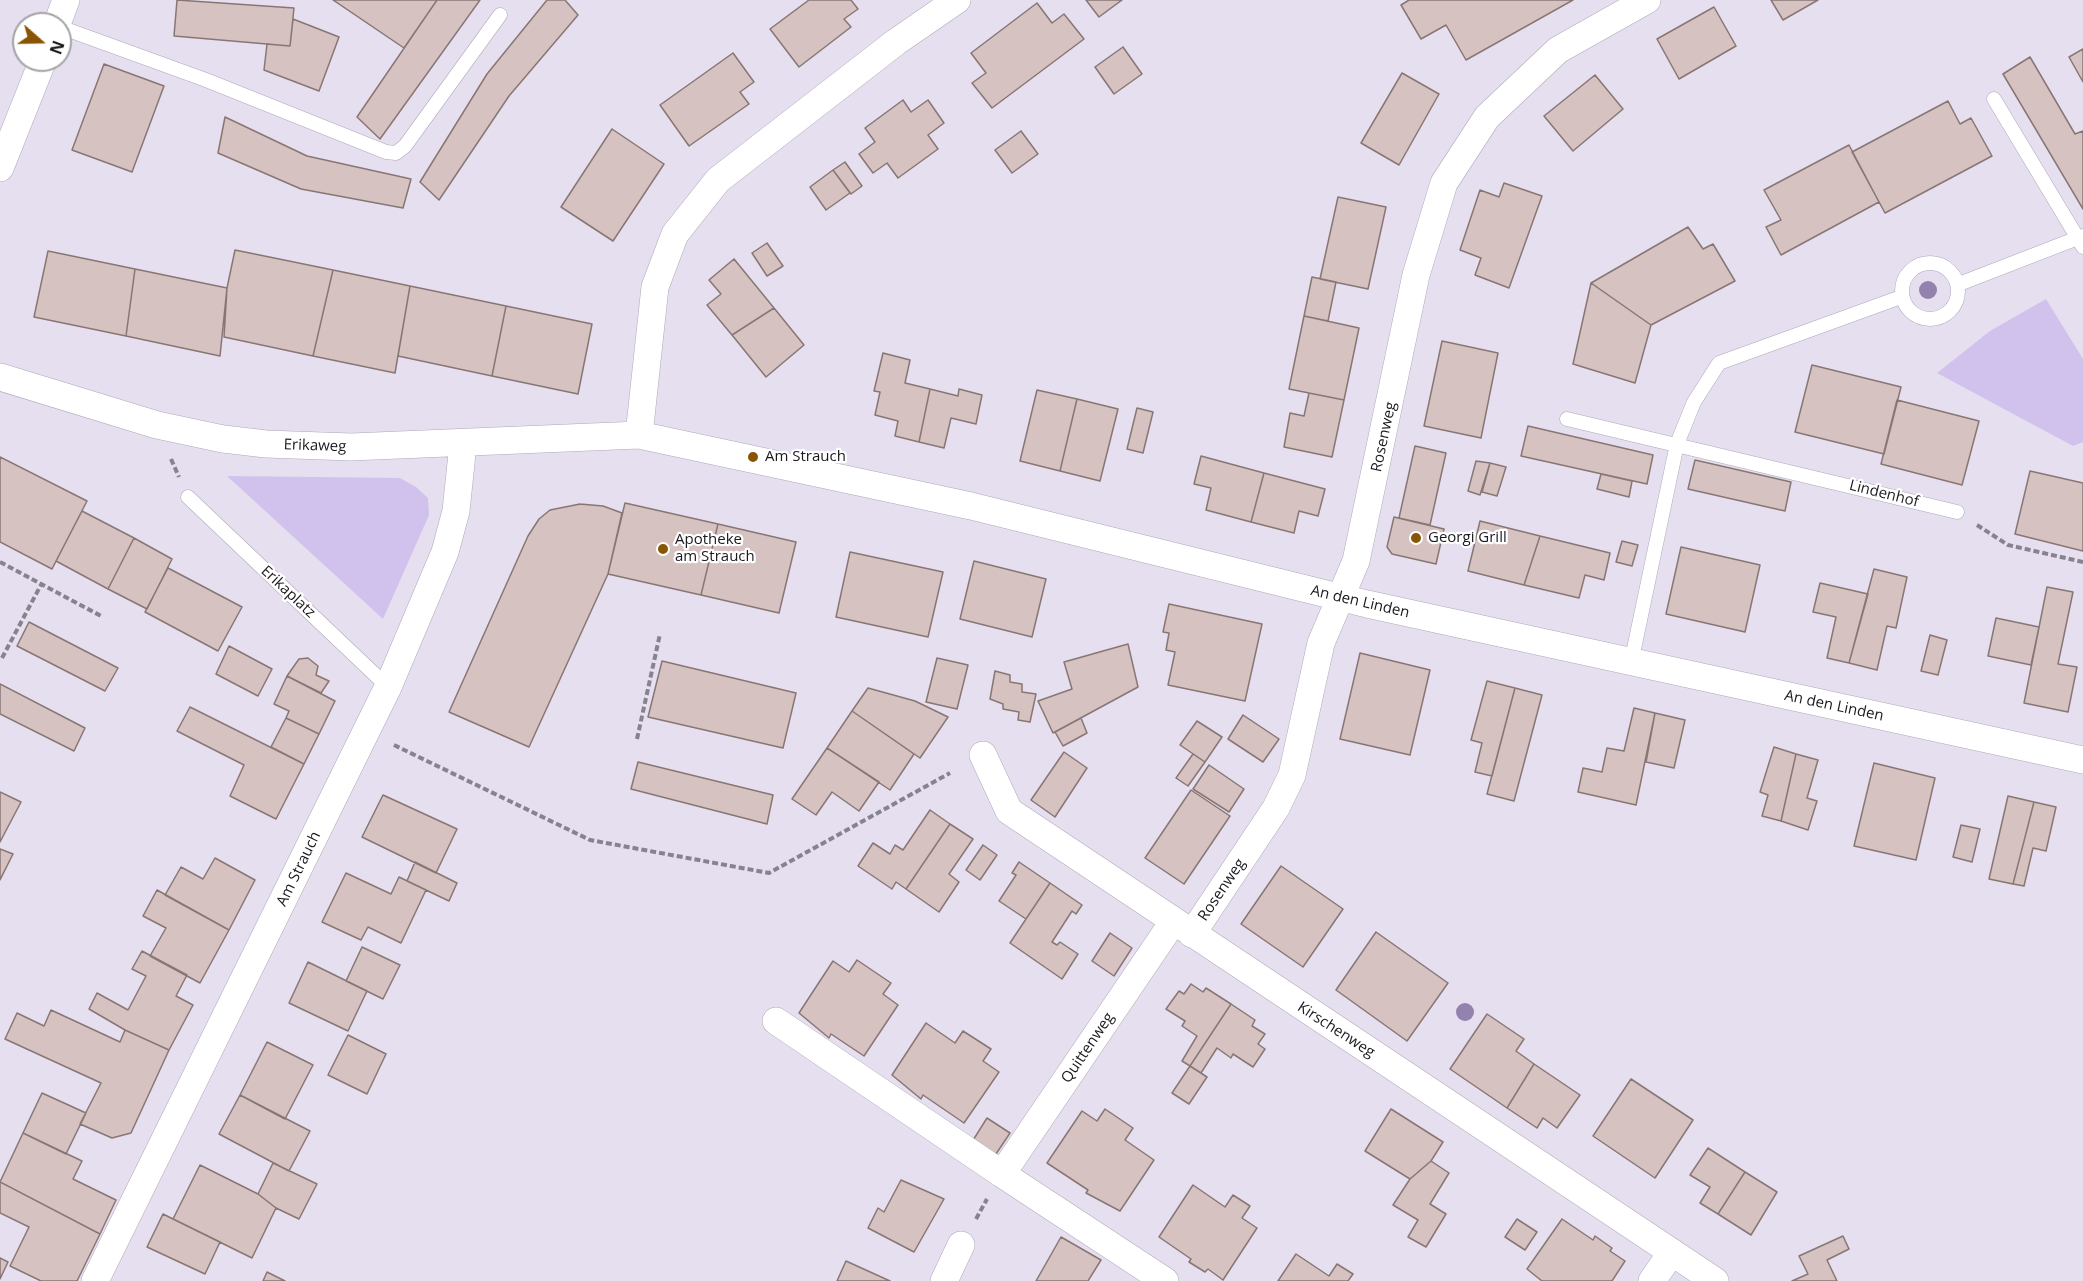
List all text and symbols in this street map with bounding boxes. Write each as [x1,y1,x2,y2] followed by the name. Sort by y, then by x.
[12,12,72,72] north arrow
[44,38,70,57] text: N
[1368,400,1400,474] street label: Rosenweg
[283,436,347,456] street label: Erikaweg
[765,448,846,466] place label: Am Strauch
[746,450,760,464] marker: Am Strauch
[1847,477,1921,511] street label: Lindenhof
[1428,529,1507,547] place label: Georgi Grill
[675,531,755,566] place label: Apotheke am Strauch
[1409,531,1423,545] marker: Georgi Grill
[656,542,670,556] marker: Apotheke am Strauch
[257,562,319,622] street label: Erikaplatz
[1309,582,1411,622] street label: An den Linden
[1783,687,1885,725] street label: An den Linden
[273,829,325,909] street label: Am Strauch
[1195,855,1249,925] street label: Rosenweg
[1294,998,1378,1062] street label: Kirschenweg
[1058,1009,1118,1087] street label: Quittenweg

